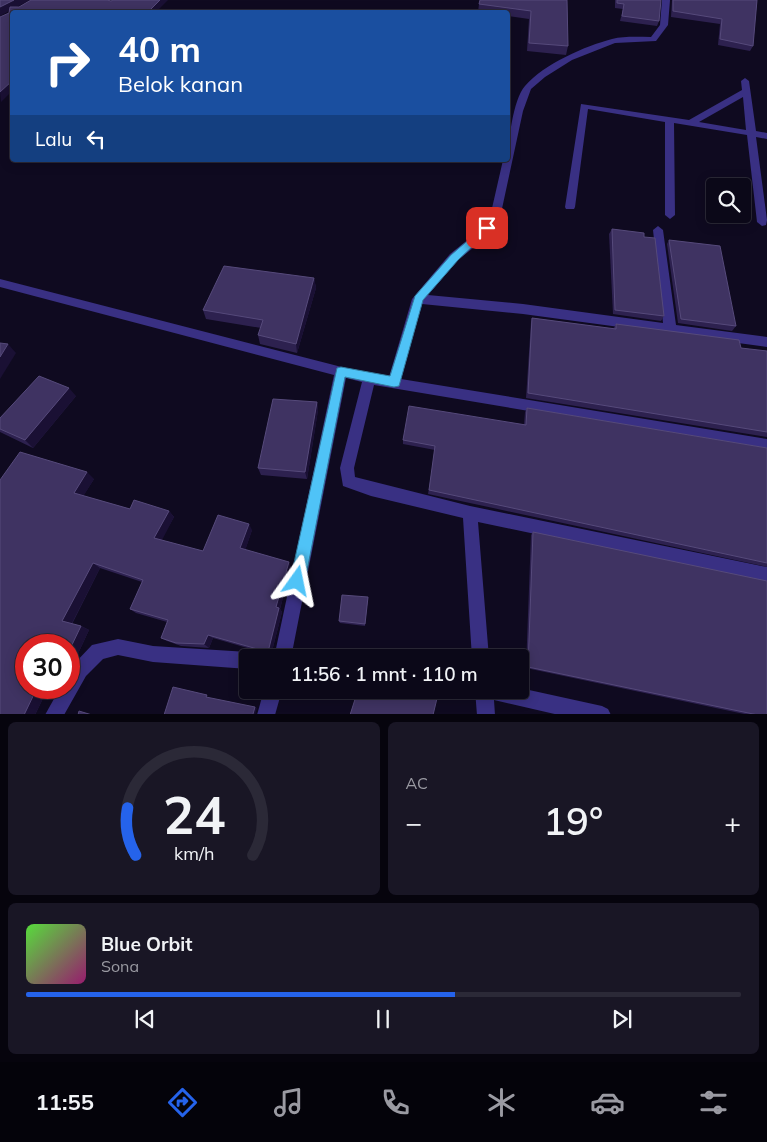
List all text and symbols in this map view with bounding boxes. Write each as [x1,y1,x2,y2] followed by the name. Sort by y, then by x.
[118,27,201,71] text: 40 m
[35,30,100,95] icon: right
[118,70,243,98] text: Belok kanan
[82,125,110,153] icon: left
[35,127,72,151] text: Lalu
[706,178,751,223] map controls
[706,178,751,223] button: search
[466,207,508,249] pin
[473,214,501,242] icon: arrive
[270,554,322,606] position arrow
[15,634,80,699] speed limit sign: 30
[290,662,478,686] text: 11:56 · 1 mnt · 110 m
[406,773,428,793] text: AC
[163,782,225,847] text: 24
[543,797,603,845] text: 19°
[406,805,422,840] text: −
[724,805,741,840] text: +
[174,842,214,864] text: km/h
[101,932,192,956] text: Blue Orbit
[101,956,139,976] text: Sona
[131,1005,159,1033] icon: previous
[369,1005,397,1033] icon: pause
[608,1005,636,1033] icon: next
[165,1085,200,1120] icon: directions
[271,1085,306,1120] icon: music
[378,1085,413,1120] icon: phone
[484,1085,519,1120] icon: climate
[590,1085,625,1120] icon: car
[696,1085,731,1120] icon: filters
[36,1088,94,1116] text: 11:55

